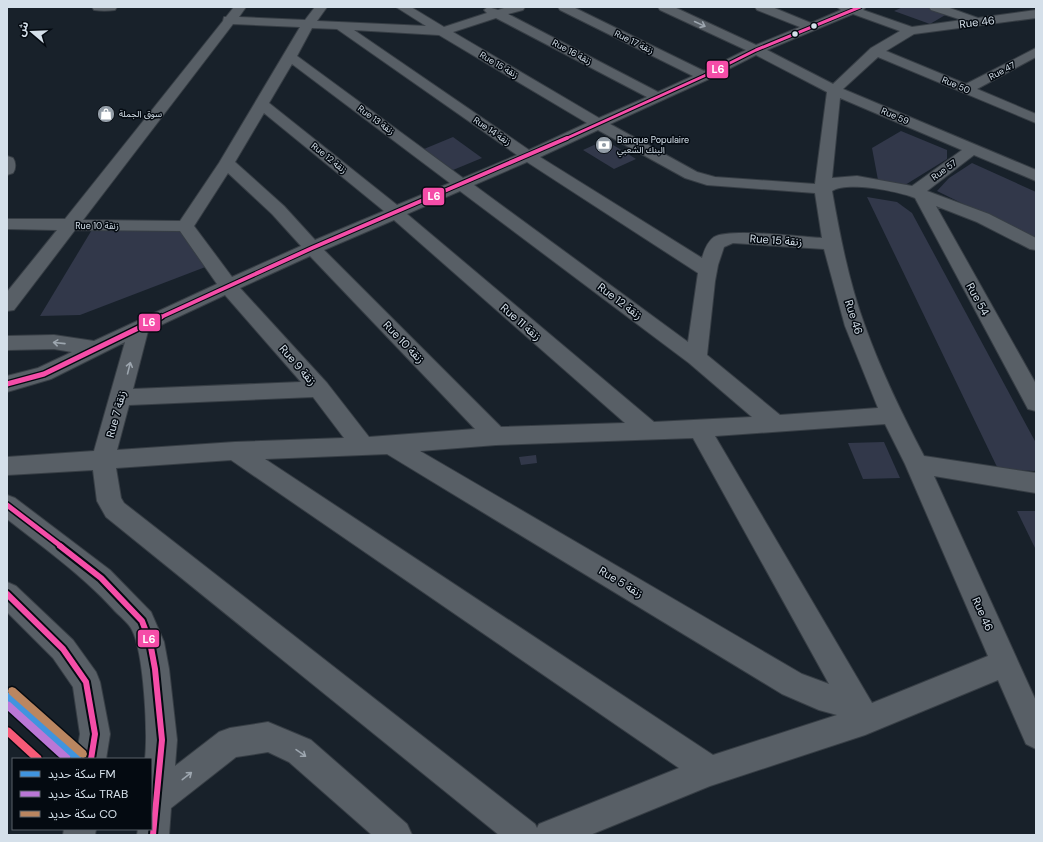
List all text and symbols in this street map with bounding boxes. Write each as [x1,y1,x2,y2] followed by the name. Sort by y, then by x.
[12,12,52,52] north arrow
[958,13,996,31] street label: Rue 46
[13,19,32,38] text: ش
[693,21,705,28] one-way arrow
[809,21,819,31] unlabelled marker
[612,27,656,57] street label: Rue 17 زنقة
[790,29,800,39] unlabelled marker
[550,37,594,67] street label: Rue 16 زنقة
[477,49,521,81] street label: Rue 15 زنقة
[987,59,1017,83] street label: Rue 47
[706,60,729,79] line badge: L6
[712,62,724,76] text: L6
[940,74,972,96] street label: Rue 50
[355,103,397,137] street label: Rue 13 زنقة
[96,104,116,124] shop icon: سوق الجملة
[879,105,911,127] street label: Rue 59
[119,108,162,120] place label: سوق الجملة
[471,114,513,148] street label: Rue 14 زنقة
[617,134,689,157] place label: Banque Populaire البنك الشعبي
[594,135,614,155] bank icon: Banque Populaire البنك الشعبي
[309,140,349,176] street label: Rue 12 زنقة
[929,157,959,183] street label: Rue 57
[422,187,445,206] line badge: L6
[428,189,440,203] text: L6
[75,220,119,232] street label: Rue 10 زنقة
[749,231,803,249] street label: Rue 15 زنقة
[595,280,645,322] street label: Rue 12 زنقة
[963,280,993,318] street label: Rue 54
[842,298,866,336] street label: Rue 46
[498,301,544,343] street label: Rue 11 زنقة
[138,313,161,332] line badge: L6
[143,315,155,329] text: L6
[380,318,428,366] street label: Rue 10 زنقة
[52,339,65,347] one-way arrow
[277,342,319,388] street label: Rue 9 زنقة
[125,362,133,375] one-way arrow
[103,389,129,439] street label: Rue 7 زنقة
[596,563,646,601] street label: Rue 5 زنقة
[969,595,997,633] street label: Rue 46
[137,629,160,648] line badge: L6
[143,632,155,646] text: L6
[296,749,307,757] one-way arrow
[12,758,152,830] legend
[48,766,116,782] text: سكة حديد FM
[181,772,192,781] one-way arrow
[48,786,128,802] text: سكة حديد TRAB
[48,806,117,822] text: سكة حديد CO

